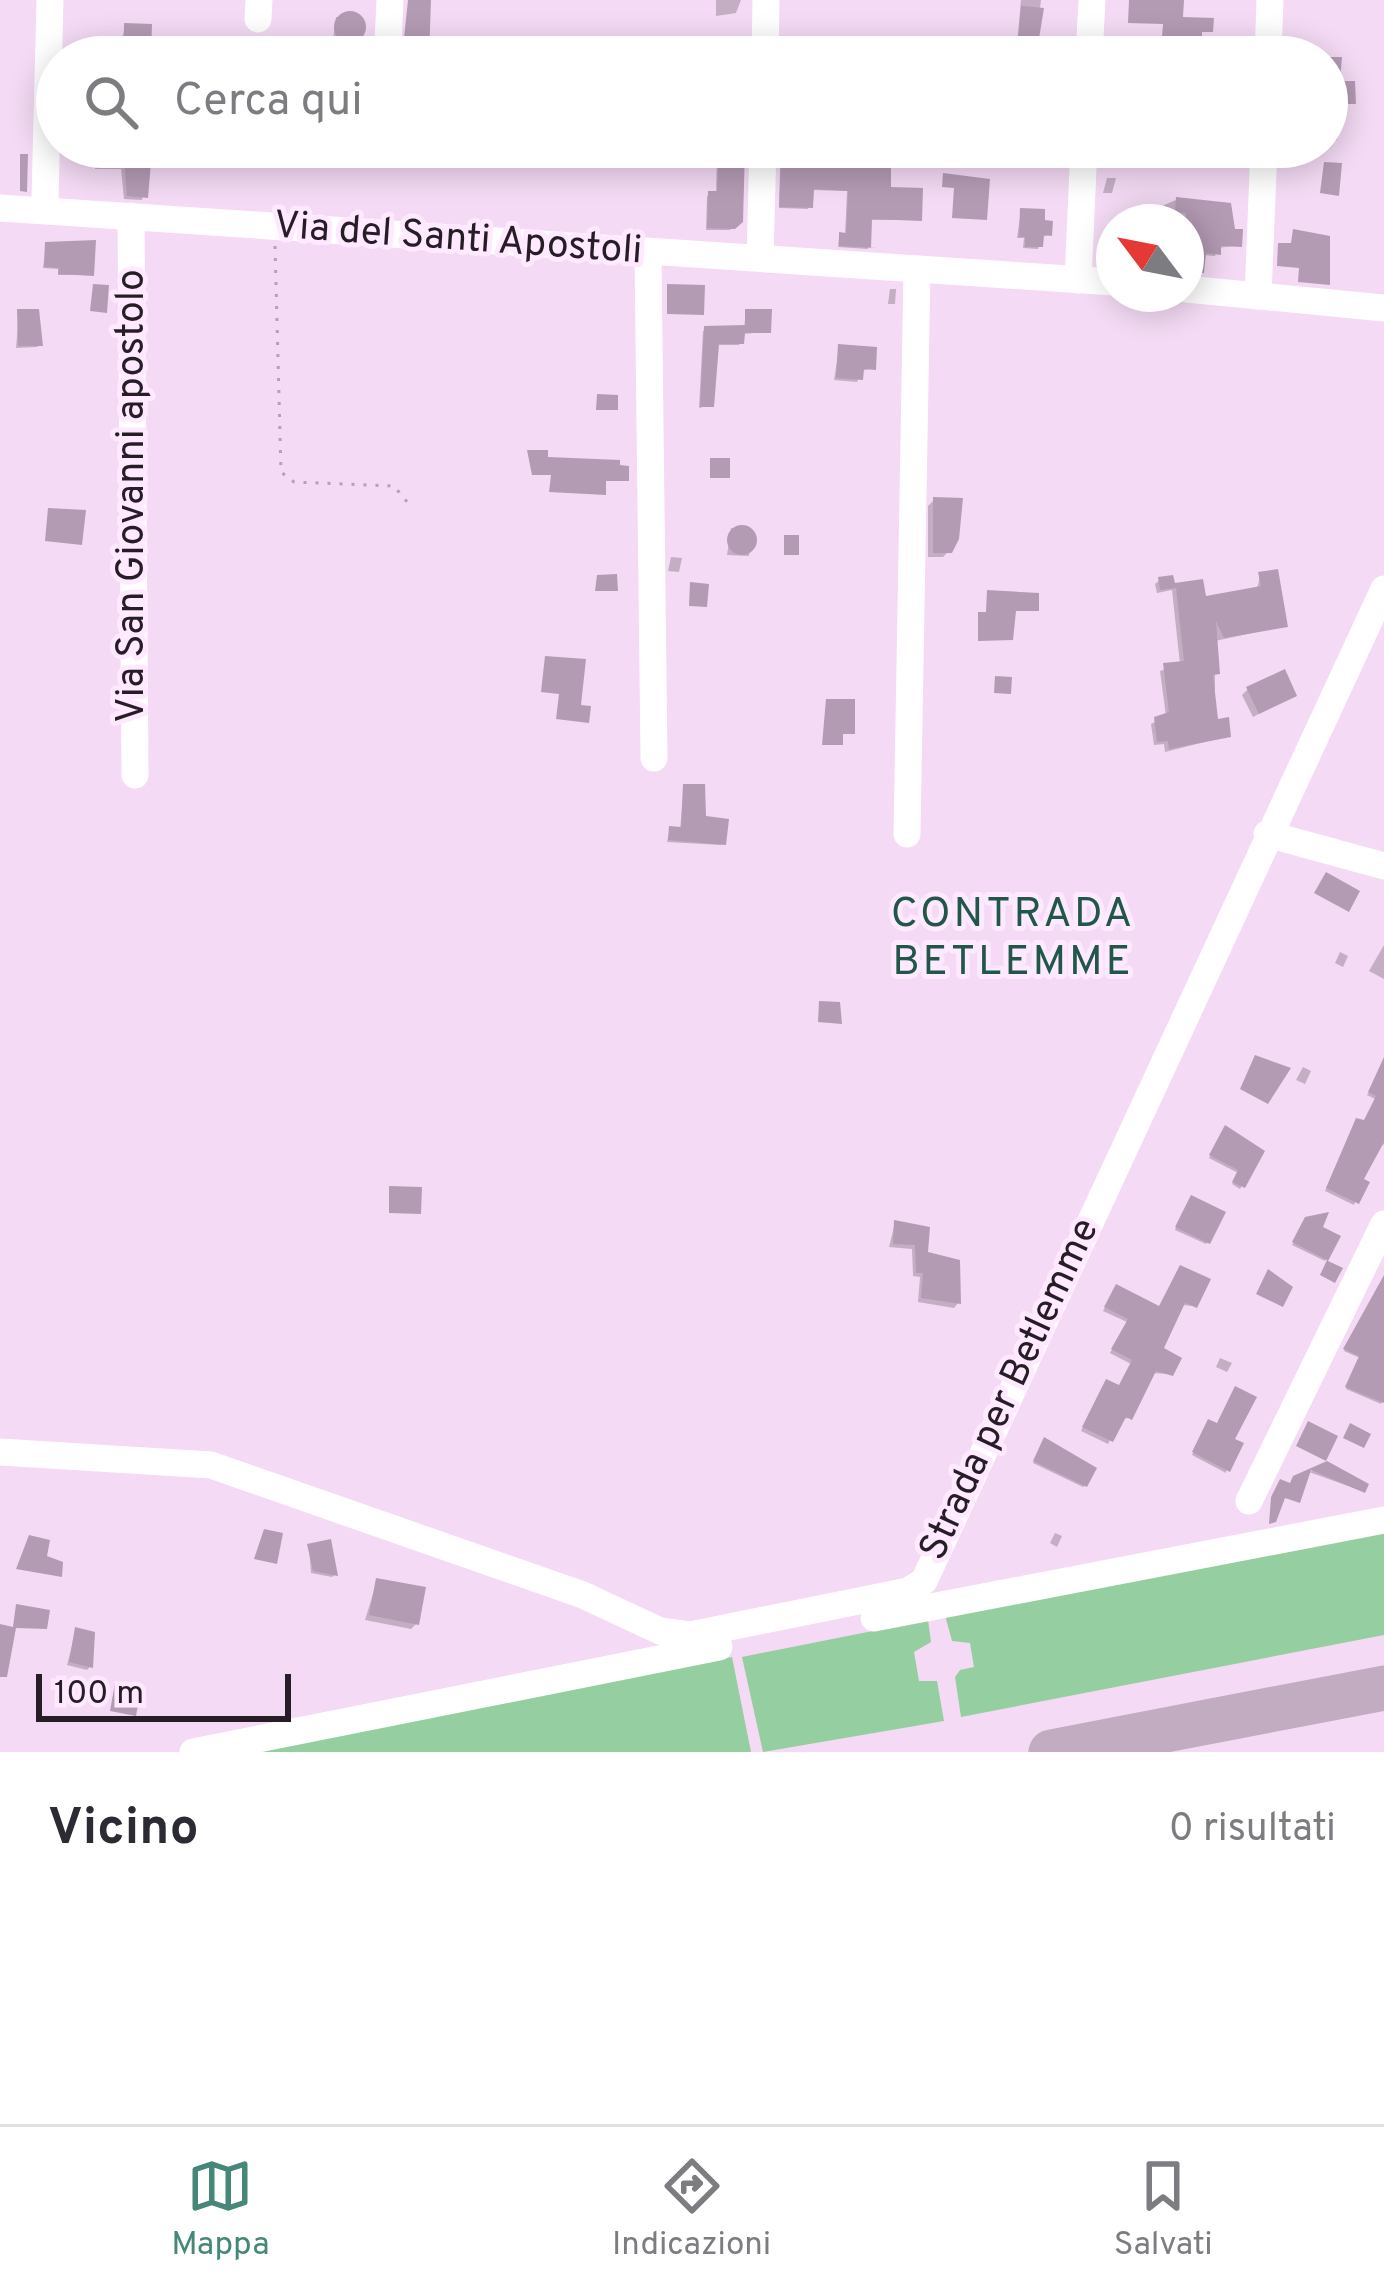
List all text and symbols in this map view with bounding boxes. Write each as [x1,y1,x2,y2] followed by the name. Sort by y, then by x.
[36,36,1348,168] search box
[78,69,144,135] icon: search
[174,74,363,131] text: Cerca qui
[272,203,644,277] street label: Via del Santi Apostoli
[1096,204,1204,312] north arrow
[109,269,158,723] street label: Via San Giovanni apostolo
[891,889,1135,990] district label: CONTRADA BETLEMME
[910,1211,1112,1569] street label: Strada per Betlemme
[36,1668,291,1721] scale bar
[54,1674,144,1716] text: 100 m
[48,1798,199,1863] text: Vicino
[1169,1806,1336,1855] text: 0 risultati
[171,2153,270,2267] tab: Mappa
[612,2153,771,2267] tab: Indicazioni
[1114,2153,1213,2267] tab: Salvati

